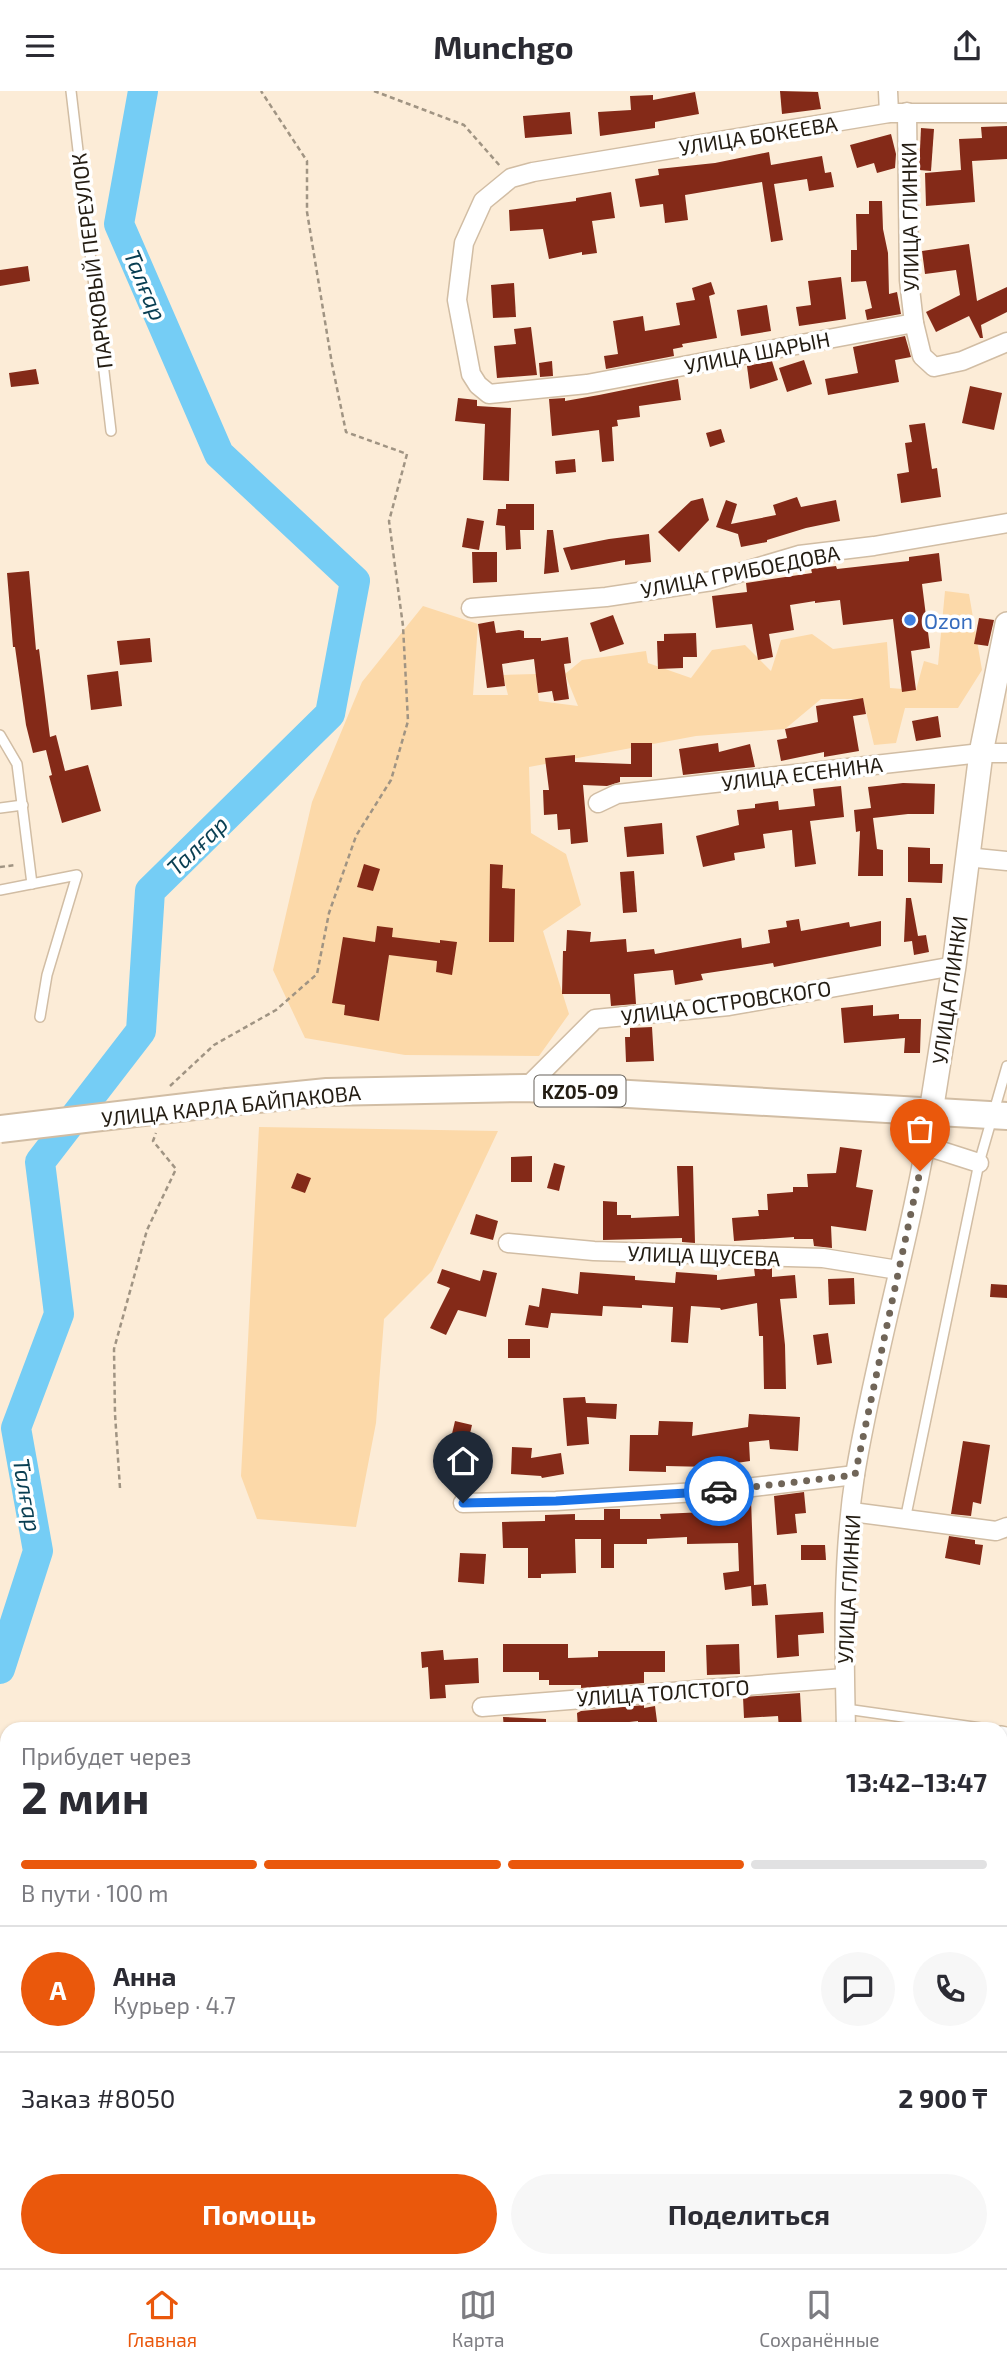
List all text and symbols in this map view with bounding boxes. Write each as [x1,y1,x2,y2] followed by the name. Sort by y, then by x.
[21,27,59,65] icon: menu
[433,27,574,65] text: Munchgo
[948,27,986,65] icon: share
[677,110,839,160] street label: УЛИЦА БОКЕЕВА
[895,142,923,292] street label: УЛИЦА ГЛИНКИ
[65,152,117,370] street label: ПАРКОВЫЙ ПЕРЕУЛОК
[119,245,173,325] water label: Талғар
[682,326,832,378] street label: УЛИЦА ШАРЫН
[638,539,842,603] street label: УЛИЦА ГРИБОЕДОВА
[924,608,973,633] place label: Ozon
[902,612,918,628] marker: Ozon
[720,751,884,795] street label: УЛИЦА ЕСЕНИНА
[161,809,233,881] water label: Талғар
[926,914,972,1066] street label: УЛИЦА ГЛИНКИ
[619,975,833,1029] street label: УЛИЦА ОСТРОВСКОГО
[534,1075,626,1107] road number: KZ05-09
[100,1079,362,1131] street label: УЛИЦА КАРЛА БАЙПАКОВА
[890,1099,950,1171] pin
[901,1110,939,1148] icon: bag
[627,1240,781,1270] street label: УЛИЦА ЩУСЕВА
[433,1431,493,1503] pin
[444,1442,482,1480] icon: home
[8,1456,48,1534] water label: Талғар
[684,1456,754,1526] courier
[700,1472,738,1510] icon: car
[832,1514,864,1664] street label: УЛИЦА ГЛИНКИ
[576,1673,750,1711] street label: УЛИЦА ТОЛСТОГО
[21,1742,191,1770] text: Прибудет через
[846,1766,987,1797] text: 13:42–13:47
[21,1768,150,1823] text: 2 мин
[21,1879,168,1907] text: В пути · 100 m
[821,1952,895,2026] button: chat
[913,1952,987,2026] button: phone
[113,1960,176,1991] text: Анна
[50,1974,66,2005] text: А
[113,1991,236,2019] text: Курьер · 4.7
[21,2082,176,2113] text: Заказ #8050
[898,2082,987,2113] text: 2 900 ₸
[21,2174,497,2254] button: Помощь
[511,2174,987,2254] button: Поделиться
[127,2286,197,2351] tab: Главная
[452,2286,505,2351] tab: Карта
[759,2286,880,2351] tab: Сохранённые

